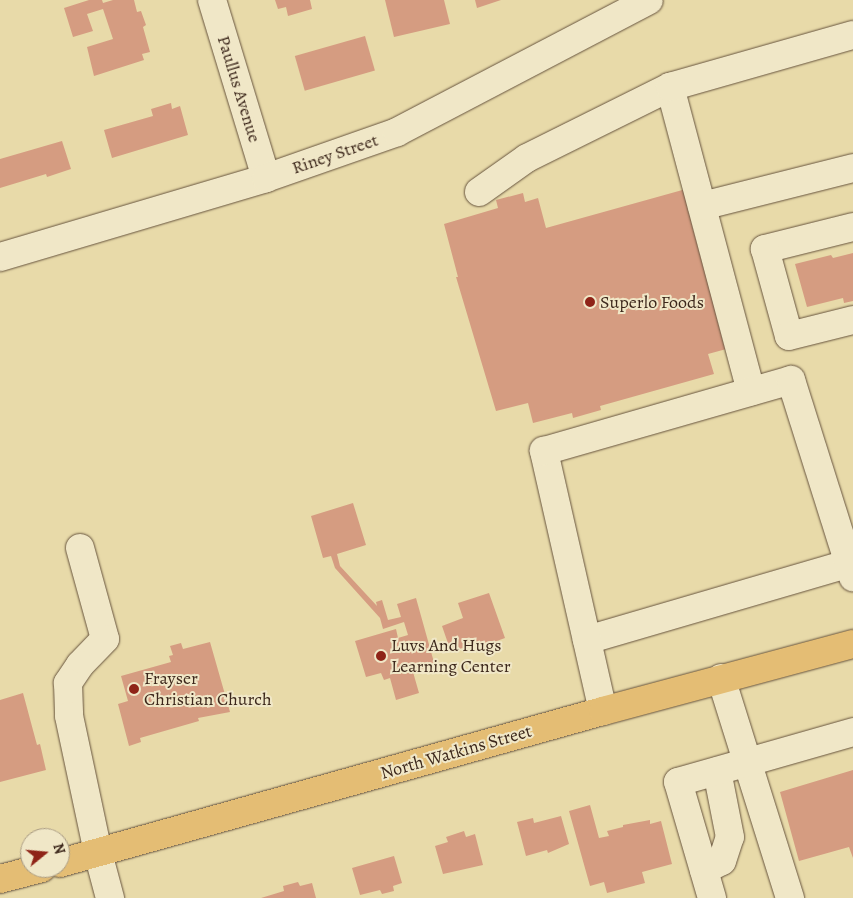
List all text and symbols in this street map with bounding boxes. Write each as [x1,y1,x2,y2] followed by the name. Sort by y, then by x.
[213,33,265,145] street label: Paullus Avenue
[289,129,381,179] street label: Riney Street
[600,291,704,313] place label: Superlo Foods
[584,296,596,308] marker: Superlo Foods
[391,635,511,678] place label: Luvs And Hugs Learning Center
[375,650,387,662] marker: Luvs And Hugs Learning Center
[144,668,271,711] place label: Frayser Christian Church
[128,683,140,695] marker: Frayser Christian Church
[378,720,534,784] street label: North Watkins Street
[20,828,70,878] north arrow
[48,841,69,856] text: N

